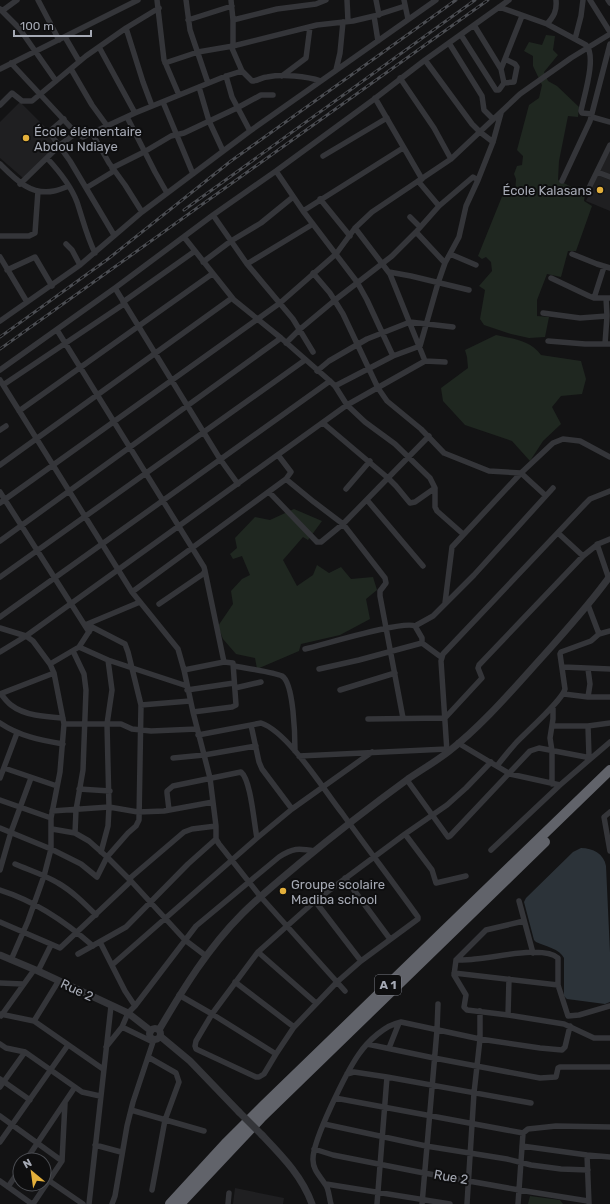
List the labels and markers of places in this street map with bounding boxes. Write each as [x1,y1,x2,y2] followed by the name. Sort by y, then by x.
[34,124,142,154] place label: École élémentaire Abdou Ndiaye
[21,133,31,143] marker: École élémentaire Abdou Ndiaye
[502,183,592,198] place label: École Kalasans
[595,185,605,195] marker: École Kalasans
[291,877,385,907] place label: Groupe scolaire Madiba school
[278,886,288,896] marker: Groupe scolaire Madiba school

